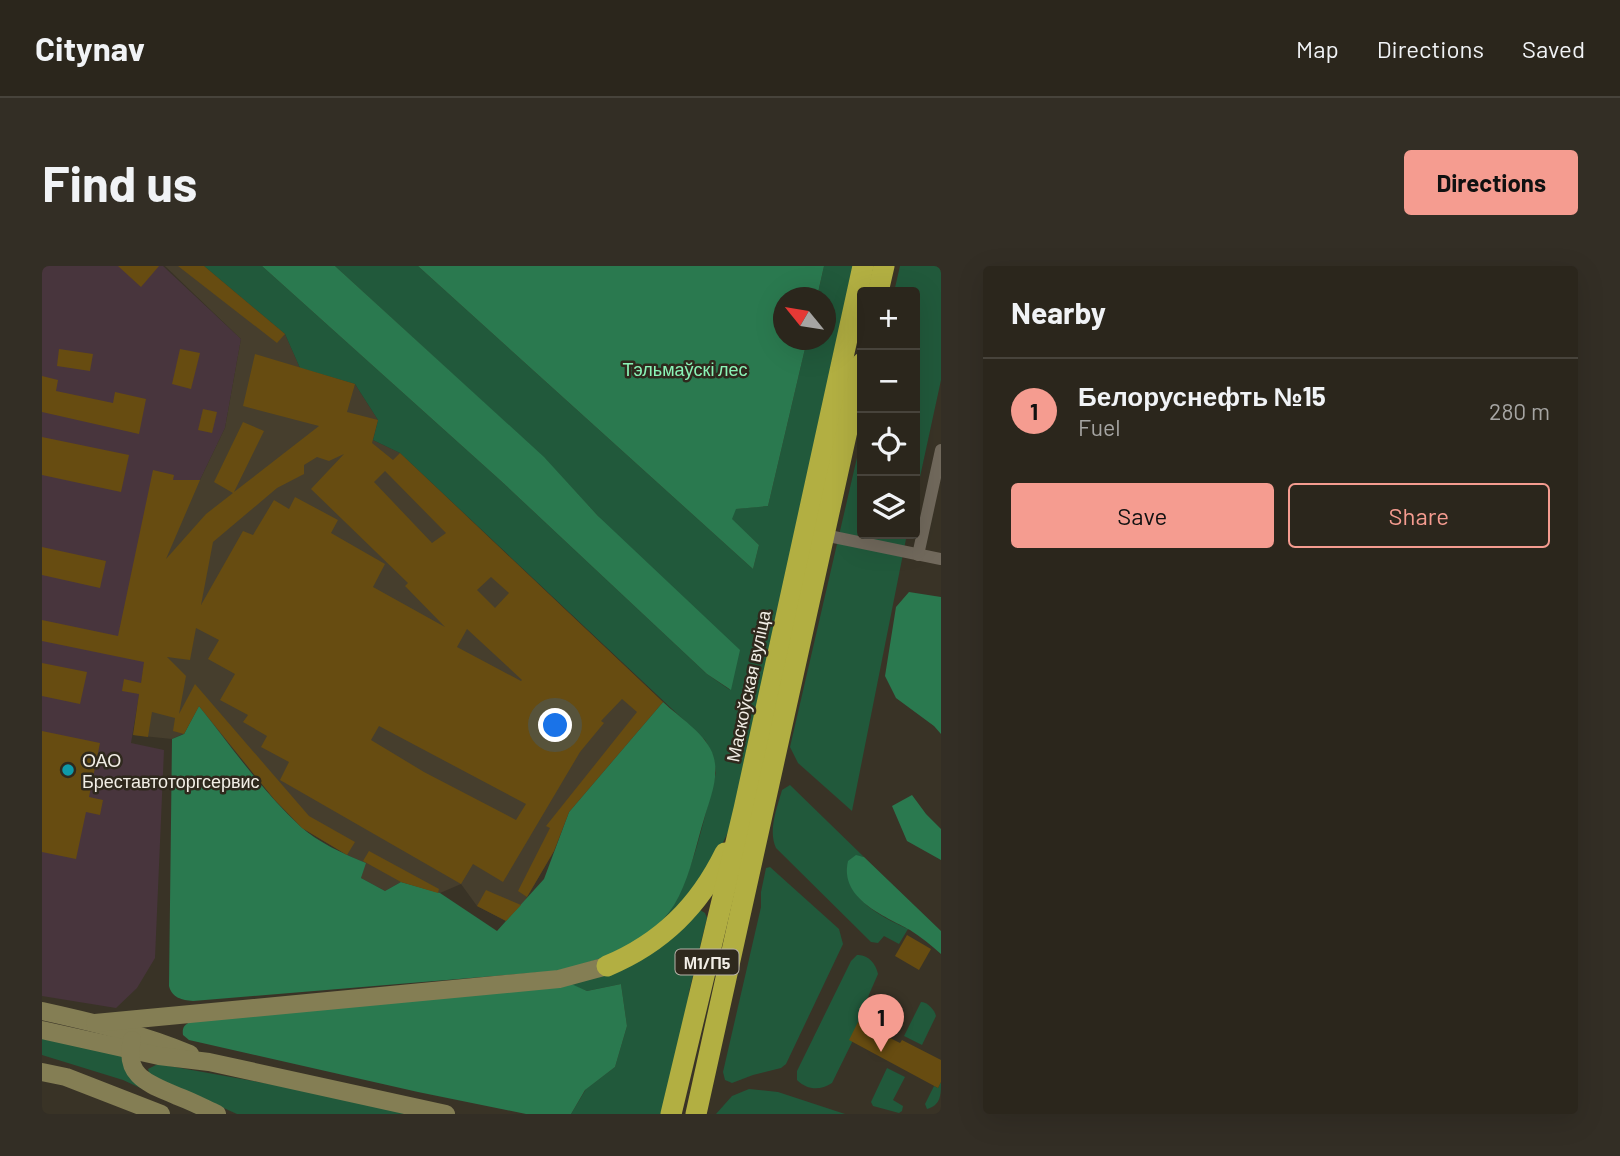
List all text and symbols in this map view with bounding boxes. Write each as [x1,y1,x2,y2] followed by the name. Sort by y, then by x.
[35,28,145,68] text: Citynav
[1296,34,1339,63] text: Map
[1377,34,1484,63] text: Directions
[1522,34,1585,63] text: Saved
[1404,150,1578,215] button: Directions
[42,153,197,212] text: Find us
[773,287,836,350] north arrow
[857,287,920,539] map controls
[857,287,920,350] button: +
[1011,294,1106,330] text: Nearby
[857,350,920,413] button: −
[622,358,748,380] park label: Тэльмаўскі лес
[1078,380,1326,411] text: Белоруснефть №15
[1030,397,1038,425] text: 1
[1489,397,1550,425] text: 280 m
[857,413,920,476] button: locate
[1078,413,1121,441] text: Fuel
[857,476,920,539] button: layers
[1011,483,1274,548] button: Save
[1288,483,1550,548] button: Share
[721,607,775,764] street label: Маскоўская вуліца
[538,708,572,742] your location
[82,749,260,792] place label: ОАО Бреставтоторгсервис
[60,762,76,778] marker: ОАО Бреставтоторгсервис
[676,950,738,974] road number: М1/П5
[858,994,904,1052] pin: 1

